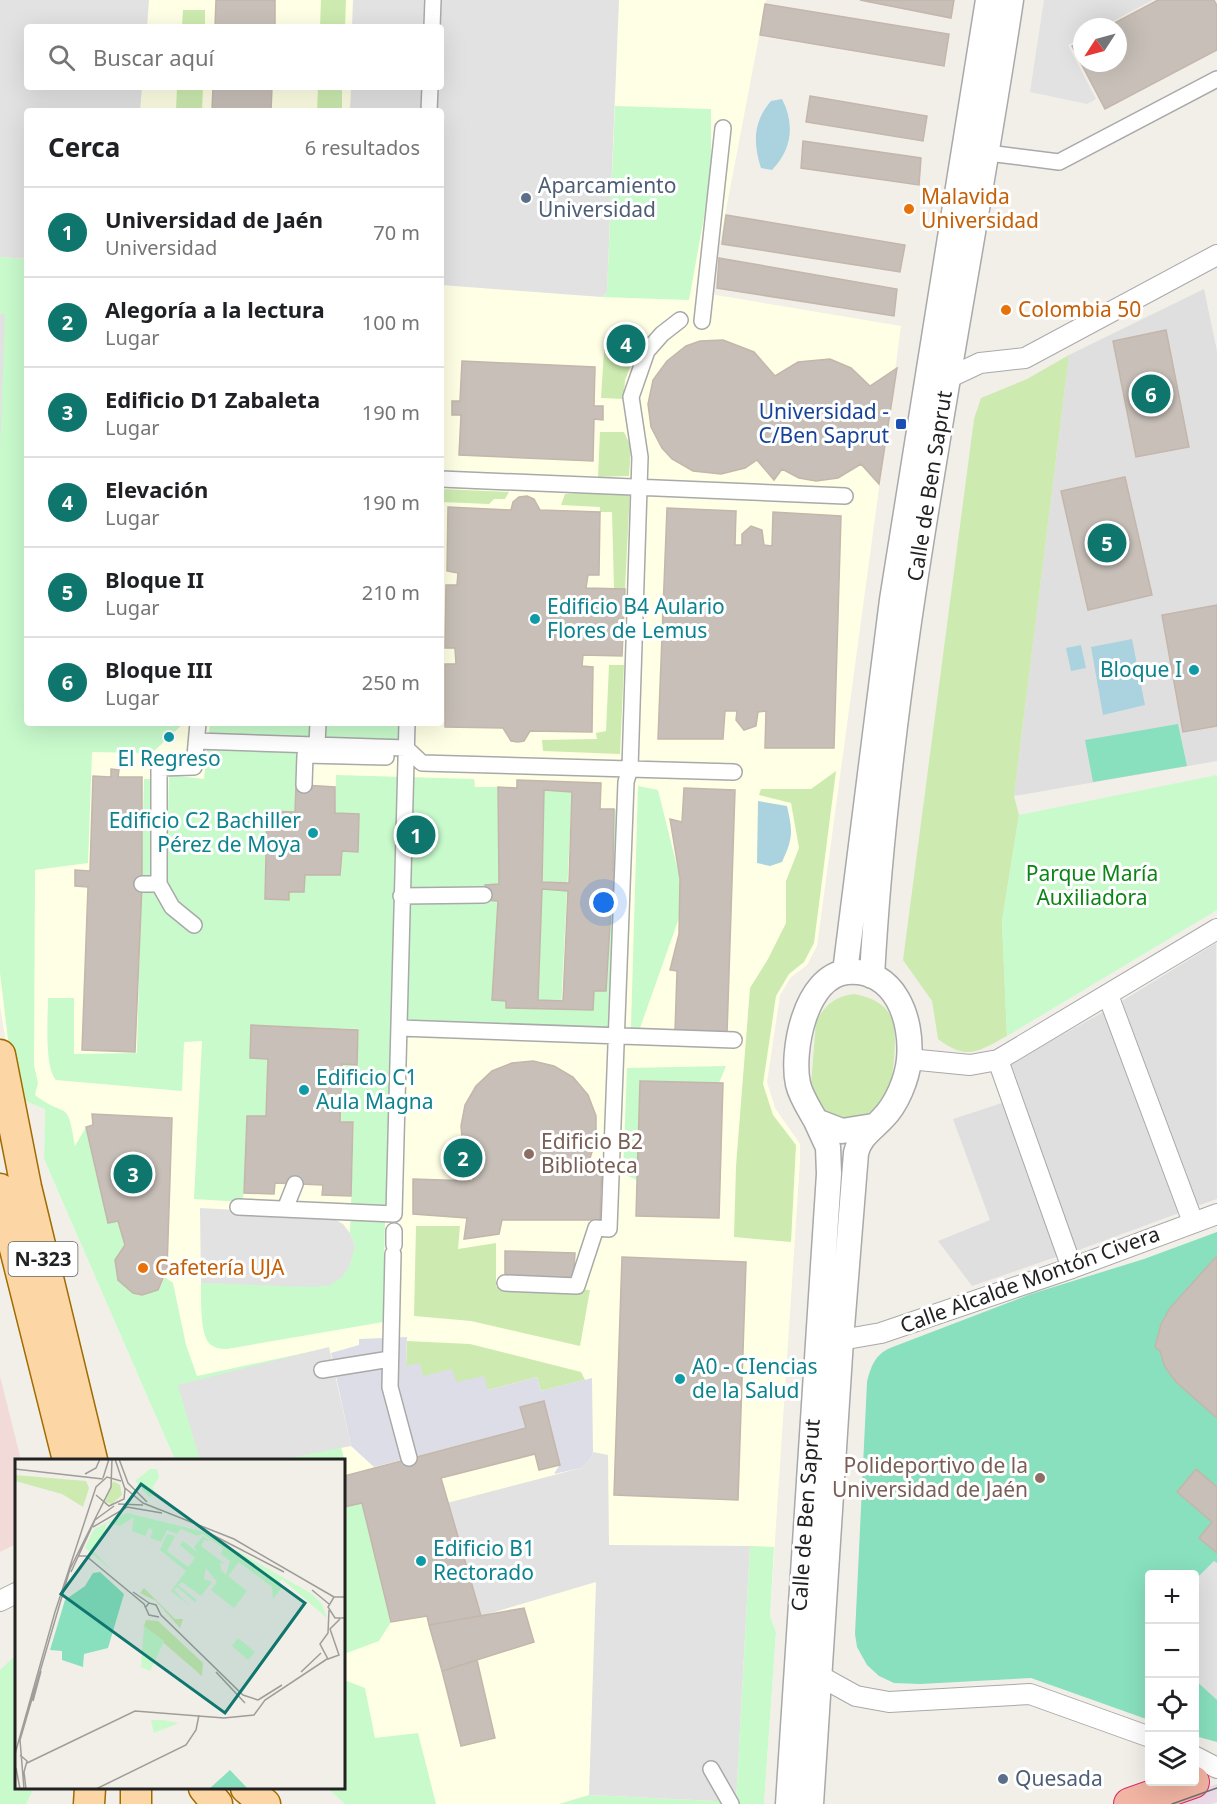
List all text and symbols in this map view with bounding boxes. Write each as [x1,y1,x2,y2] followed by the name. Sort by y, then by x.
[1073,18,1127,72] north arrow
[24,24,444,90] search box
[45,41,78,74] icon: search
[93,42,214,72] text: Buscar aquí
[48,129,120,165] text: Cerca
[305,134,420,161] text: 6 resultados
[538,171,676,223] place label: Aparcamiento Universidad
[921,182,1039,234] place label: Malavida Universidad
[519,191,533,205] marker: Aparcamiento Universidad
[902,202,916,216] marker: Malavida Universidad
[105,204,323,234] text: Universidad de Jaén
[62,219,73,246] text: 1
[373,219,420,246] text: 70 m
[105,234,217,261] text: Universidad
[105,294,325,324] text: Alegoría a la lectura
[1018,295,1141,323] place label: Colombia 50
[999,303,1013,317] marker: Colombia 50
[62,309,73,336] text: 2
[362,309,420,336] text: 100 m
[606,322,646,366] pin: 4
[105,324,160,351] text: Lugar
[1132,372,1170,416] pin: 6
[105,384,320,414] text: Edificio D1 Zabaleta
[900,388,958,583] street label: Calle de Ben Saprut
[759,397,889,449] place label: Universidad - C/Ben Saprut
[62,399,73,426] text: 3
[362,399,420,426] text: 190 m
[105,414,160,441] text: Lugar
[894,417,908,431] marker: Universidad - C/Ben Saprut
[105,474,208,504] text: Elevación
[62,489,73,516] text: 4
[362,489,420,516] text: 190 m
[105,504,160,531] text: Lugar
[1088,520,1126,566] pin: 5
[105,564,204,594] text: Bloque II
[62,579,73,606] text: 5
[362,579,420,606] text: 210 m
[547,592,725,644] place label: Edificio B4 Aulario Flores de Lemus
[105,594,160,621] text: Lugar
[528,612,542,626] marker: Edificio B4 Aulario Flores de Lemus
[105,654,213,684] text: Bloque III
[1100,655,1182,683] place label: Bloque I
[1187,663,1201,677] marker: Bloque I
[62,669,73,696] text: 6
[362,669,420,696] text: 250 m
[105,684,160,711] text: Lugar
[162,730,176,744] marker: El Regreso
[117,744,221,772] place label: El Regreso
[109,806,301,858] place label: Edificio C2 Bachiller Pérez de Moya
[396,812,436,858] pin: 1
[306,826,320,840] marker: Edificio C2 Bachiller Pérez de Moya
[1026,859,1158,911] park label: Parque María Auxiliadora
[589,888,618,917] your location
[316,1063,434,1115] place label: Edificio C1 Aula Magna
[297,1083,311,1097] marker: Edificio C1 Aula Magna
[541,1127,643,1179] place label: Edificio B2 Biblioteca
[444,1136,482,1180] pin: 2
[522,1147,536,1161] marker: Edificio B2 Biblioteca
[114,1152,152,1196] pin: 3
[896,1219,1163,1339] street label: Calle Alcalde Montón Civera
[9,1242,78,1276] road number: N-323
[155,1253,285,1281] place label: Cafetería UJA
[136,1261,150,1275] marker: Cafetería UJA
[692,1352,818,1404] place label: A0 - CIencias de la Salud
[673,1372,687,1386] marker: A0 - CIencias de la Salud
[784,1417,826,1612] street label: Calle de Ben Saprut
[832,1451,1028,1503] place label: Polideportivo de la Universidad de Jaén
[15,1459,345,1789] inset map
[1033,1471,1047,1485] marker: Polideportivo de la Universidad de Jaén
[433,1534,535,1586] place label: Edificio B1 Rectorado
[414,1554,428,1568] marker: Edificio B1 Rectorado
[1145,1570,1199,1786] map controls
[1145,1570,1199,1624] button: +
[1145,1624,1199,1678] button: −
[1145,1678,1199,1732] button: locate
[1145,1732,1199,1786] button: layers
[1015,1764,1103,1792] place label: Quesada
[996,1772,1010,1786] marker: Quesada

